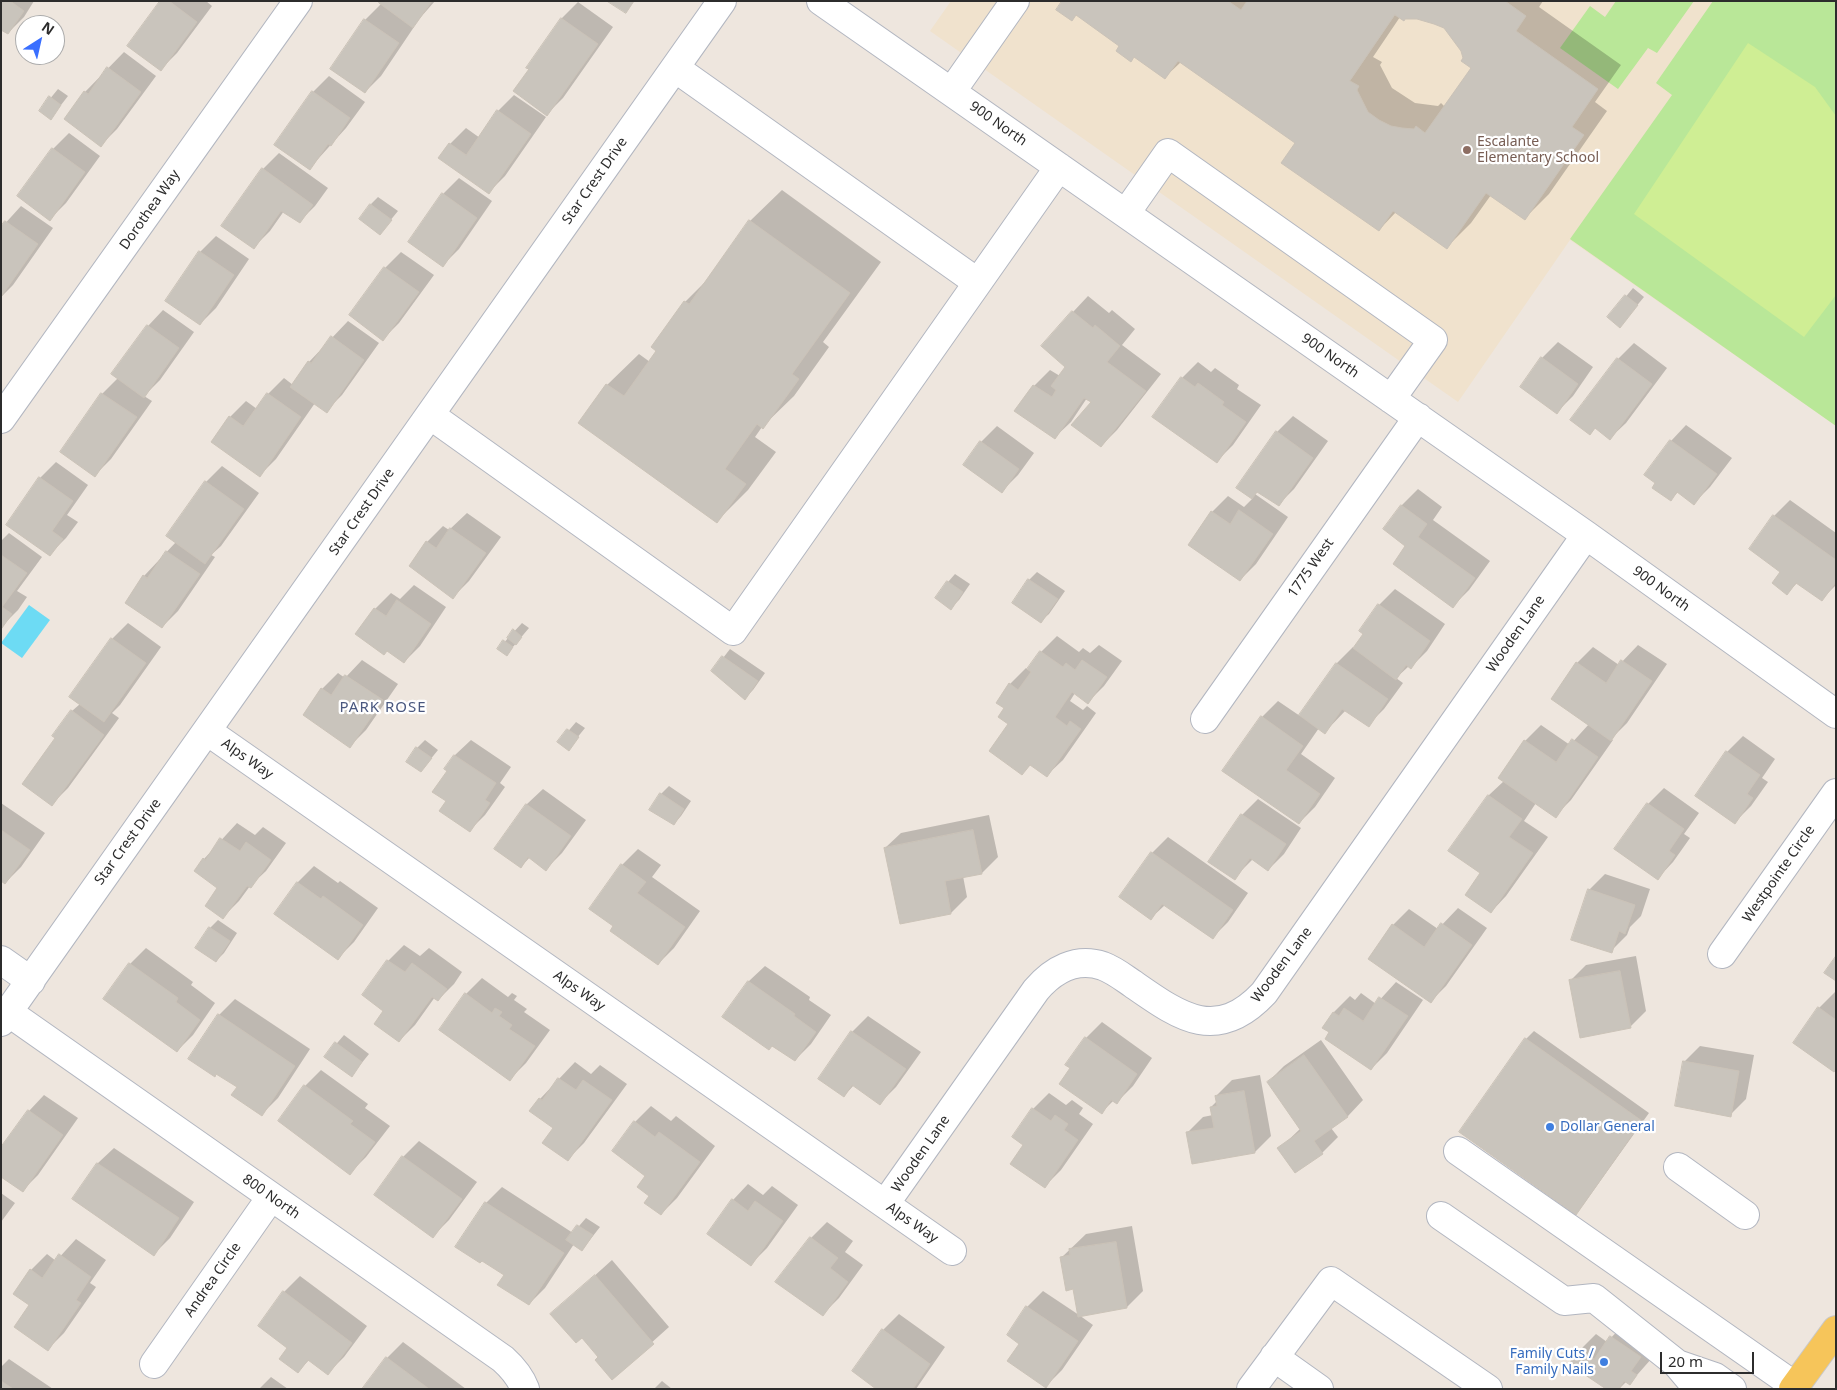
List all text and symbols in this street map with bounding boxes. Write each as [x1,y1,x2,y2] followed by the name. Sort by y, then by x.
[15,15,65,65] north arrow
[38,17,58,39] text: N
[966,98,1030,150] street label: 900 North
[559,134,631,228] street label: Star Crest Drive
[1477,134,1599,166] place label: Escalante Elementary School
[1461,144,1473,156] marker: Escalante Elementary School
[116,167,184,253] street label: Dorothea Way
[1298,330,1362,382] street label: 900 North
[326,465,398,559] street label: Star Crest Drive
[1285,535,1337,601] street label: 1775 West
[1629,563,1693,615] street label: 900 North
[1483,592,1549,676] street label: Wooden Lane
[338,699,428,717] district label: PARK ROSE
[218,735,276,783] street label: Alps Way
[91,796,165,888] street label: Star Crest Drive
[1739,822,1819,926] street label: Westpointe Circle
[1248,924,1316,1006] street label: Wooden Lane
[550,967,608,1015] street label: Alps Way
[888,1112,954,1196] street label: Wooden Lane
[1560,1119,1655,1135] place label: Dollar General
[1544,1121,1556,1133] marker: Dollar General
[239,1171,303,1223] street label: 800 North
[883,1199,941,1247] street label: Alps Way
[181,1239,245,1321] street label: Andrea Circle
[1662,1342,1756,1374] scale bar
[1510,1346,1594,1378] place label: Family Cuts / Family Nails
[1668,1351,1703,1371] text: 20 m
[1598,1356,1610,1368] marker: Family Cuts / Family Nails

